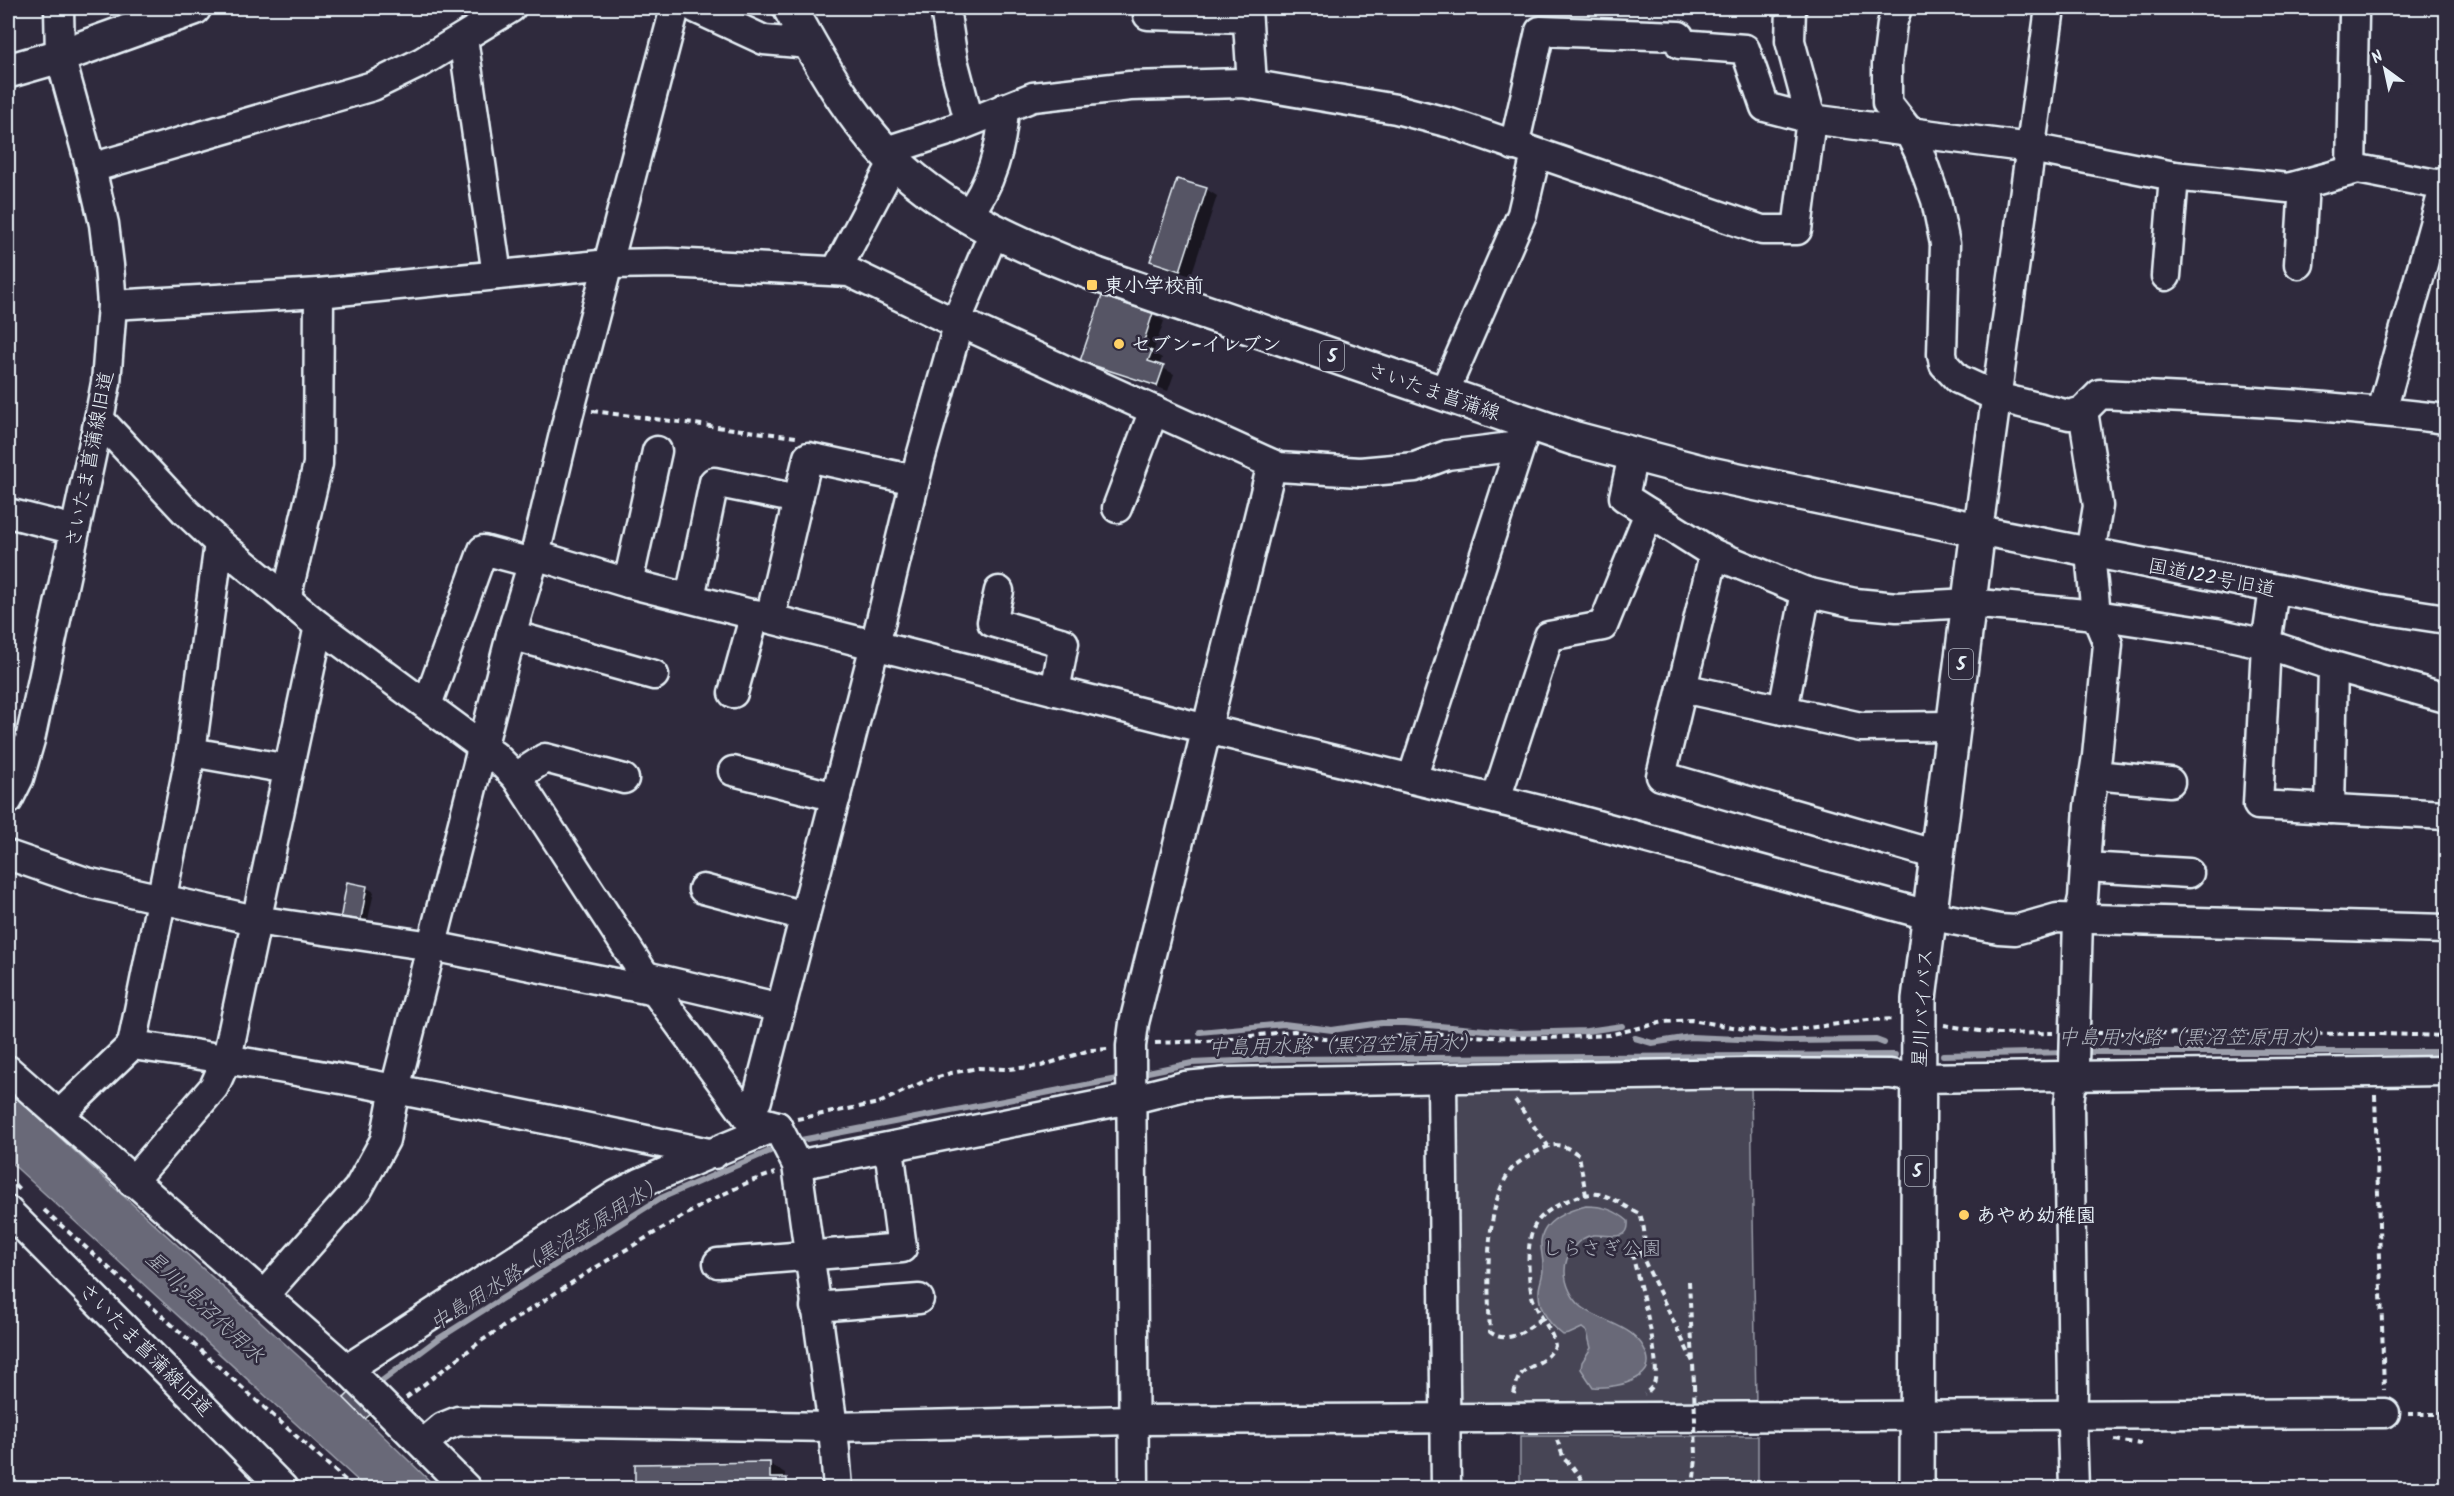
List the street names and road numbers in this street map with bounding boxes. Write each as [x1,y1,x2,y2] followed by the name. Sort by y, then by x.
[1320,341,1344,371] road number: 5
[1362,355,1504,431] street label: さいたま菖蒲線
[58,368,124,550] street label: さいたま菖蒲線旧道
[2145,551,2278,607] street label: 国道122号旧道
[1949,649,1973,679] road number: 5
[1905,948,1943,1069] street label: 星川バイパス
[1905,1156,1929,1186] road number: 5
[70,1276,219,1425] street label: さいたま菖蒲線旧道

